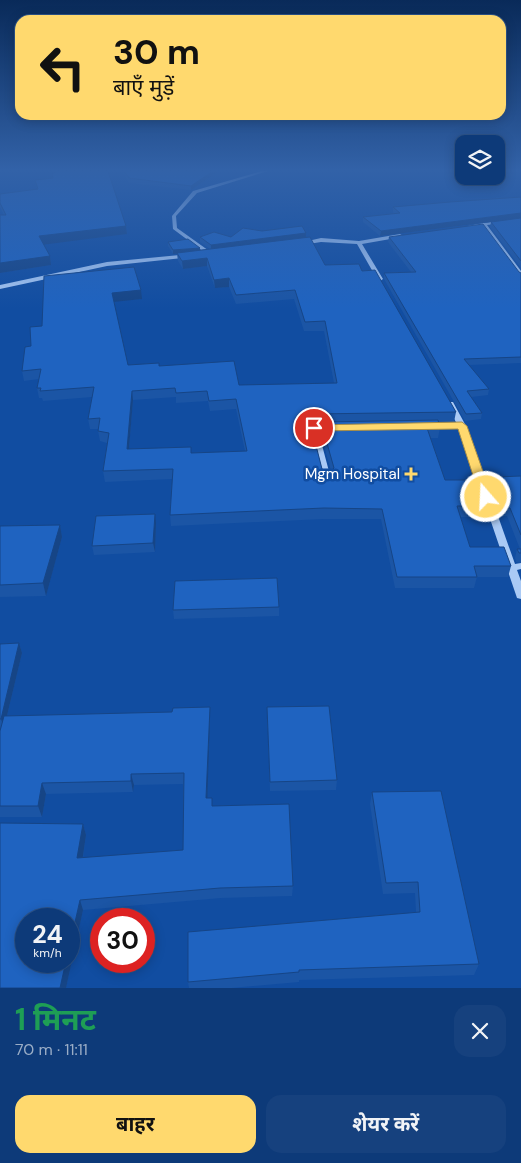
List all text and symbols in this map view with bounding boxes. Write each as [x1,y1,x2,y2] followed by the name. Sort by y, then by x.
[113,29,200,75] text: 30 m
[30,35,95,100] icon: left
[113,73,174,102] text: बाएँ मुड़ें
[455,135,505,185] map controls
[455,135,505,185] button: layers
[293,407,335,449] pin
[300,414,328,442] icon: arrive
[305,464,400,484] place label: Mgm Hospital
[404,467,418,481] marker: Mgm Hospital
[459,470,511,522] position arrow
[90,908,155,973] speed limit sign: 30
[32,918,63,951] text: 24
[33,945,62,961] text: km/h
[15,1000,96,1039] text: 1 मिनट
[454,1005,506,1057] button: close
[15,1039,88,1060] text: 70 m · 11:11
[15,1095,256,1153] button: बाहर
[266,1095,506,1153] button: शेयर करें

